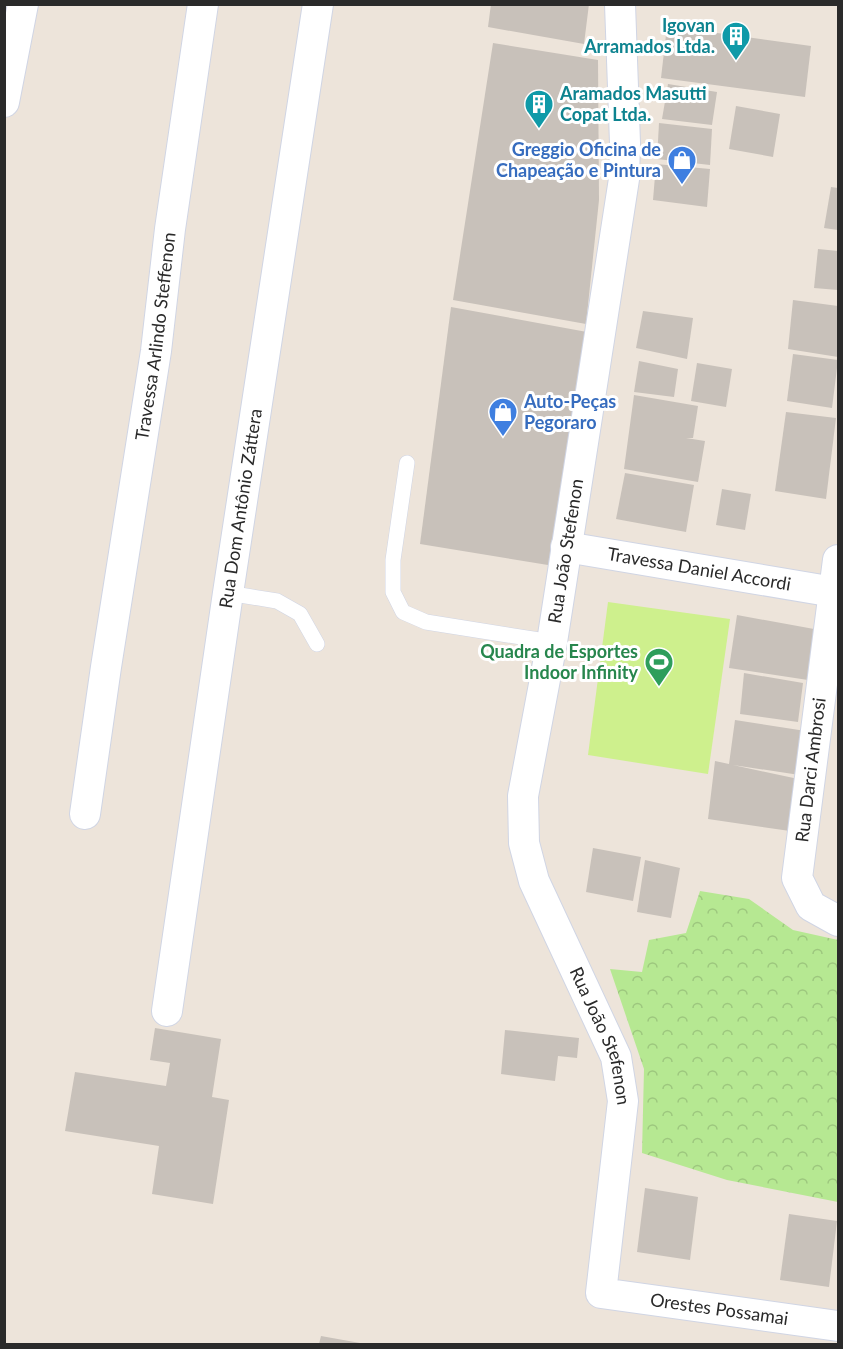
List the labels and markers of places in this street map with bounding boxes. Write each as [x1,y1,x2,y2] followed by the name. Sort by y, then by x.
[583,14,715,57] place label: Igovan Arramados Ltda.
[720,20,752,62] building icon: Igovan Arramados Ltda.
[559,82,707,125] place label: Aramados Masutti Copat Ltda.
[523,88,555,130] building icon: Aramados Masutti Copat Ltda.
[496,138,661,181] place label: Greggio Oficina de Chapeação e Pintura
[666,144,698,186] shop icon: Greggio Oficina de Chapeação e Pintura
[523,390,616,433] place label: Auto-Peças Pegoraro
[487,396,519,438] shop icon: Auto-Peças Pegoraro
[480,640,638,683] place label: Quadra de Esportes Indoor Infinity
[643,646,675,688] sports icon: Quadra de Esportes Indoor Infinity

